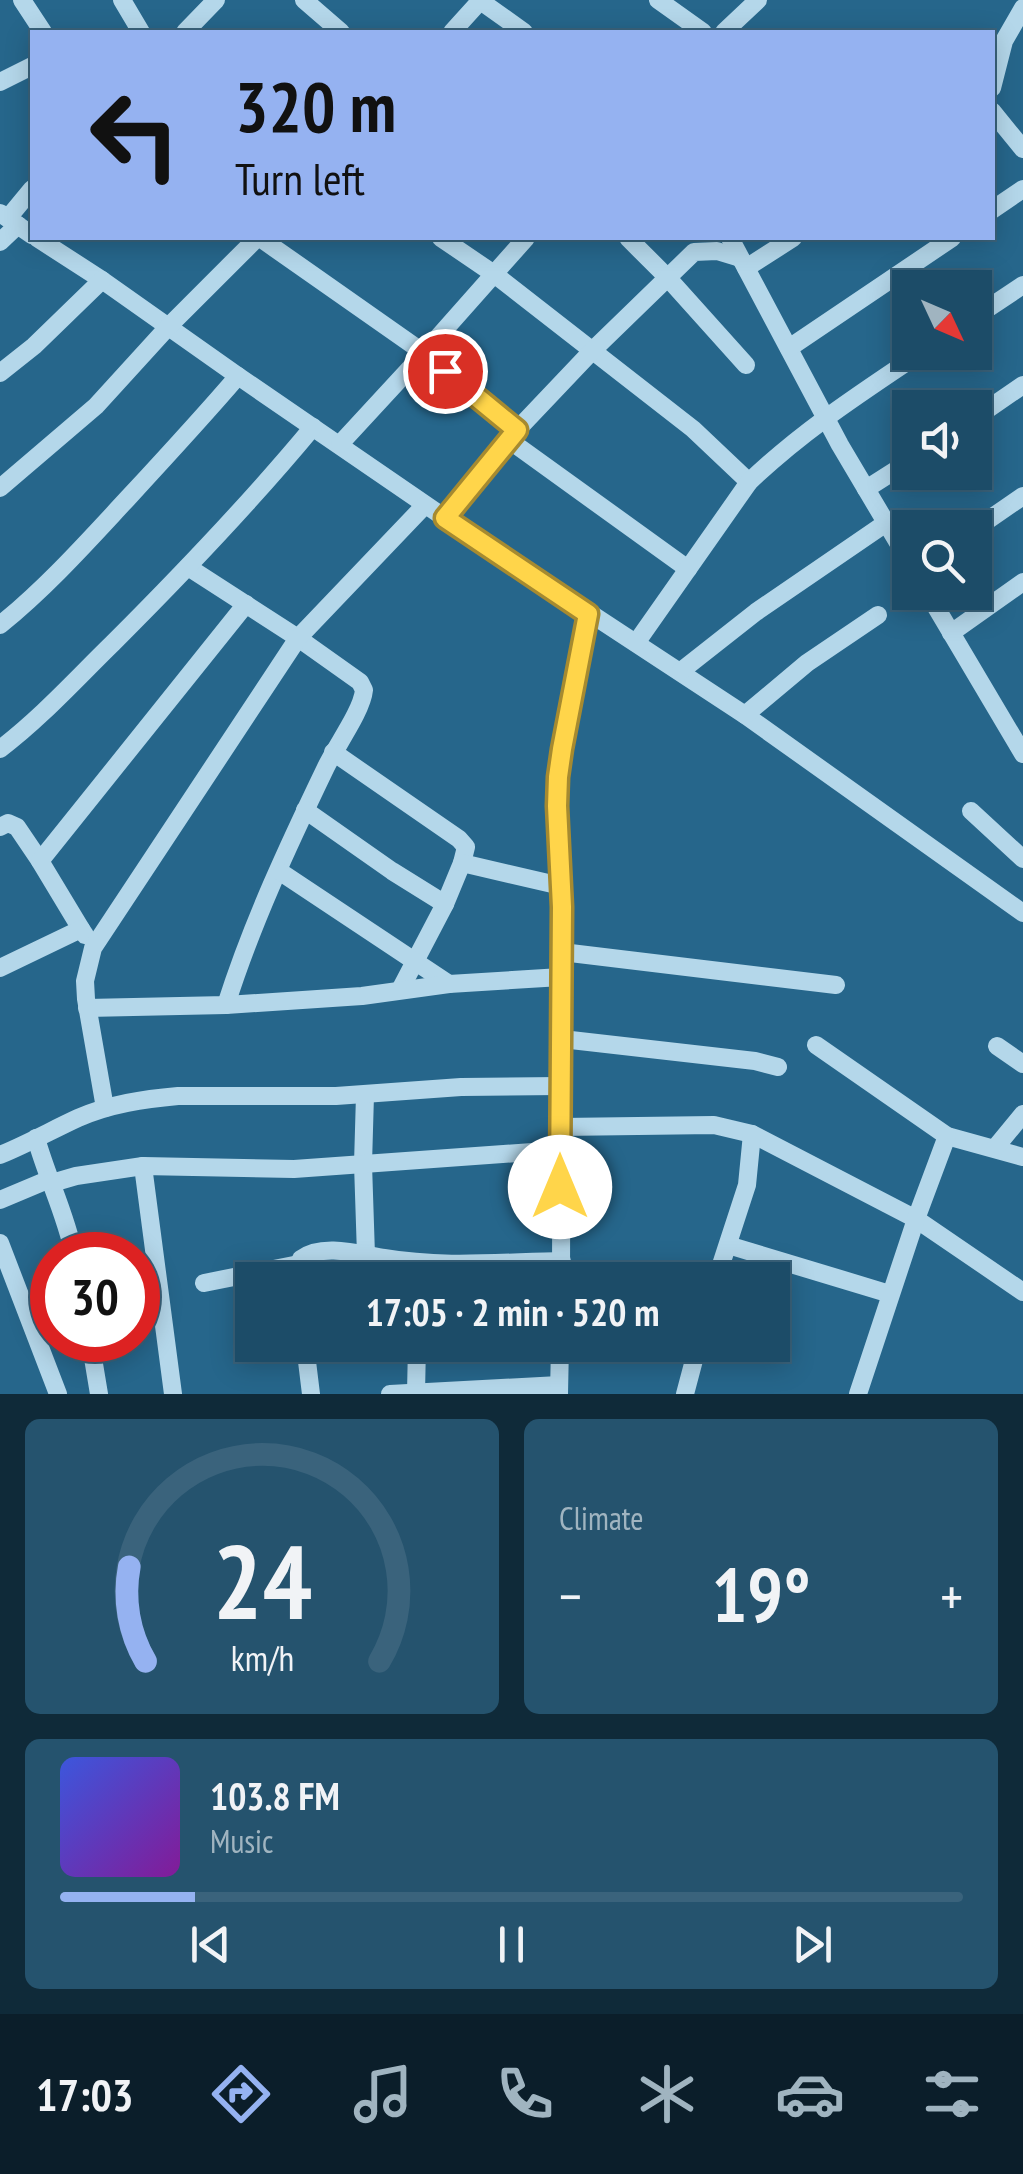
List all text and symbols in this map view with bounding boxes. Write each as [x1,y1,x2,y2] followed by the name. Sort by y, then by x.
[235,61,396,151] text: 320 m
[70,70,200,200] icon: left
[235,149,365,207] text: Turn left
[892,270,992,370] north arrow
[892,270,992,610] map controls
[403,329,488,414] pin
[418,344,473,399] icon: arrive
[892,390,992,490] button: sound
[892,510,992,610] button: search
[508,1135,612,1239] position arrow
[30,1232,160,1362] speed limit sign: 30
[366,1287,659,1336] text: 17:05 · 2 min · 520 m
[559,1497,643,1539] text: Climate
[212,1513,312,1648] text: 24
[711,1546,811,1643] text: 19°
[559,1560,582,1631] text: −
[940,1560,963,1631] text: +
[230,1635,294,1681] text: km/h
[210,1771,340,1820] text: 103.8 FM
[210,1820,273,1862] text: Music
[183,1917,238,1972] icon: previous
[484,1917,539,1972] icon: pause
[785,1917,840,1972] icon: next
[206,2059,276,2129] icon: directions
[348,2059,418,2129] icon: music
[490,2059,560,2129] icon: phone
[632,2059,702,2129] icon: climate
[775,2059,845,2129] icon: car
[917,2059,987,2129] icon: filters
[36,2065,133,2123] text: 17:03

